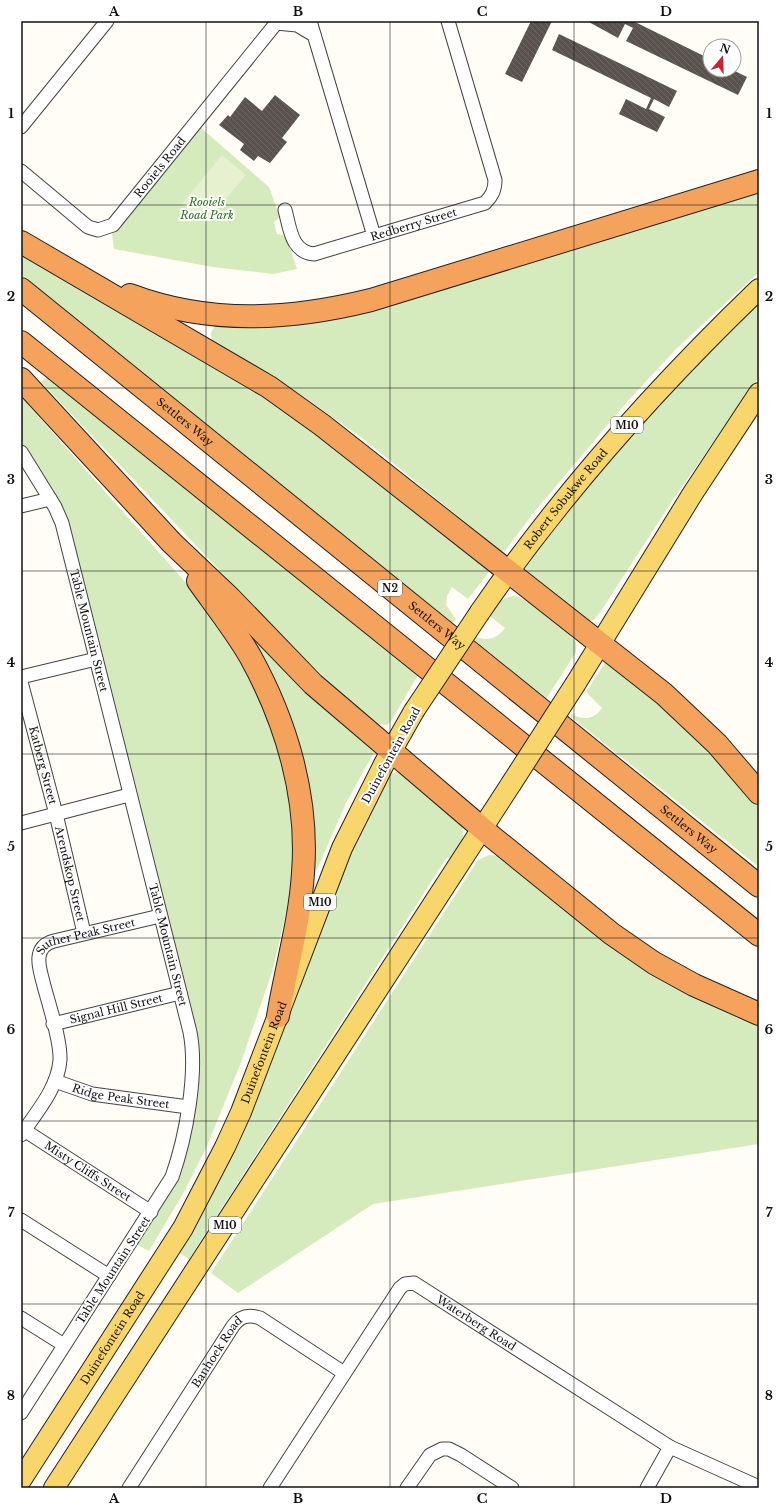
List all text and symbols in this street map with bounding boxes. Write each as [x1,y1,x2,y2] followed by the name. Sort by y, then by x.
[108,3,120,20] text: A
[293,3,303,20] text: B
[477,3,488,20] text: C
[660,3,672,20] text: D
[702,38,742,78] north arrow
[718,40,733,57] text: N
[8,105,14,122] text: 1
[766,105,772,122] text: 1
[131,133,189,200] street label: Rooiels Road
[179,195,234,222] park label: Rooiels Road Park
[369,205,459,244] street label: Redberry Street
[7,288,15,305] text: 2
[765,288,773,305] text: 2
[154,394,216,449] street label: Settlers Way
[611,417,643,433] road number: M10
[521,445,611,552] street label: Robert Sobukwe Road
[7,471,15,488] text: 3
[765,471,773,488] text: 3
[67,568,111,694] street label: Table Mountain Street
[378,580,402,596] road number: N2
[406,598,468,653] street label: Settlers Way
[7,654,16,671] text: 4
[765,654,774,671] text: 4
[359,704,424,806] street label: Duinefontein Road
[26,724,60,807] street label: Katberg Street
[657,802,720,857] street label: Settlers Way
[52,824,88,924] street label: Arendskop Street
[7,838,15,855] text: 5
[765,838,773,855] text: 5
[146,882,190,1008] street label: Table Mountain Street
[304,894,336,910] road number: M10
[33,915,137,957] street label: Suther Peak Street
[68,990,165,1027] street label: Signal Hill Street
[238,999,290,1106] street label: Duinefontein Road
[7,1021,16,1038] text: 6
[765,1021,774,1038] text: 6
[70,1081,171,1112] street label: Ridge Peak Street
[42,1138,134,1205] street label: Misty Cliffs Street
[8,1204,15,1221] text: 7
[766,1204,773,1221] text: 7
[73,1213,154,1327] street label: Table Mountain Street
[209,1217,241,1233] road number: M10
[77,1288,148,1387] street label: Duinefontein Road
[433,1292,519,1354] street label: Waterberg Road
[188,1313,245,1390] street label: Banhoek Road
[7,1387,15,1404] text: 8
[765,1387,773,1404] text: 8
[108,1490,120,1507] text: A
[293,1490,303,1507] text: B
[477,1490,488,1507] text: C
[660,1490,672,1507] text: D

